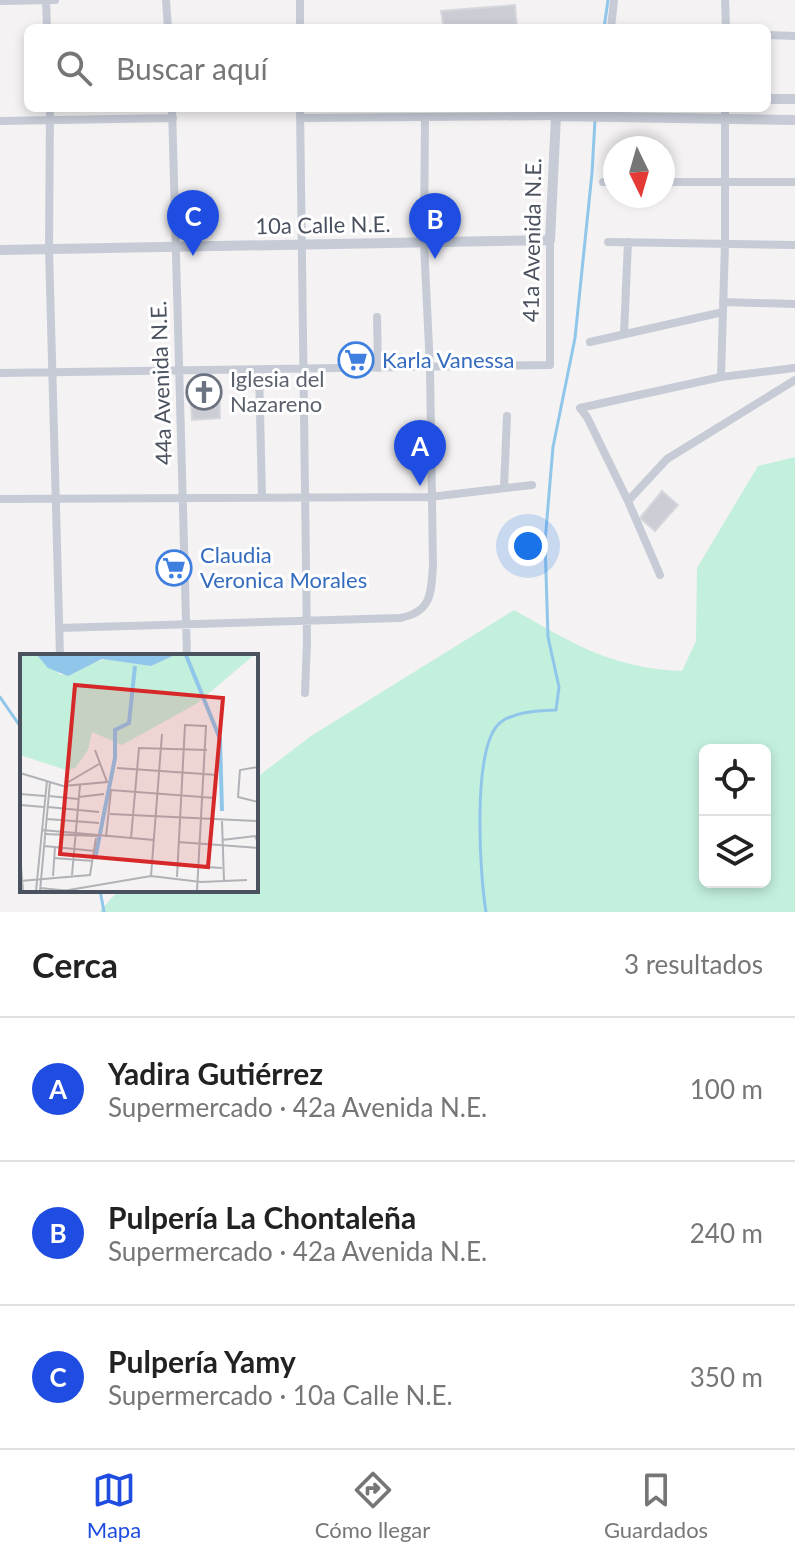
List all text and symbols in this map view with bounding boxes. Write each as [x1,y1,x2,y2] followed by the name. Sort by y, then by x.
[24,24,771,112] search box
[52,46,96,90] icon: search
[116,50,268,86] text: Buscar aquí
[603,136,675,208] north arrow
[517,158,546,322] street label: 41a Avenida N.E.
[167,190,219,256] pin: C
[409,193,461,259] pin: B
[255,210,391,239] street label: 10a Calle N.E.
[144,300,177,466] street label: 44a Avenida N.E.
[337,341,375,379] supermarket icon: Karla Vanessa
[382,346,515,373] place label: Karla Vanessa
[230,365,325,417] place label: Iglesia del Nazareno
[185,373,223,411] church icon: Iglesia del Nazareno
[394,420,446,486] pin: A
[508,526,548,566] your location
[200,541,367,593] place label: Claudia Veronica Morales
[155,549,193,587] supermarket icon: Claudia Veronica Morales
[20,654,258,892] inset map
[699,744,771,888] map controls
[699,744,771,816] button: locate
[699,816,771,888] button: layers
[32,944,118,985] text: Cerca
[624,948,763,980] text: 3 resultados
[108,1055,323,1091] text: Yadira Gutiérrez
[49,1073,67,1105] text: A
[690,1073,763,1105] text: 100 m
[108,1091,487,1123] text: Supermercado · 42a Avenida N.E.
[108,1199,416,1235] text: Pulpería La Chontaleña
[49,1217,67,1249] text: B
[690,1217,763,1249] text: 240 m
[108,1235,487,1267] text: Supermercado · 42a Avenida N.E.
[108,1343,296,1379] text: Pulpería Yamy
[49,1361,67,1393] text: C
[690,1361,763,1393] text: 350 m
[108,1379,453,1411] text: Supermercado · 10a Calle N.E.
[87,1468,141,1543] tab: Mapa
[315,1468,430,1543] tab: Cómo llegar
[604,1468,708,1543] tab: Guardados

